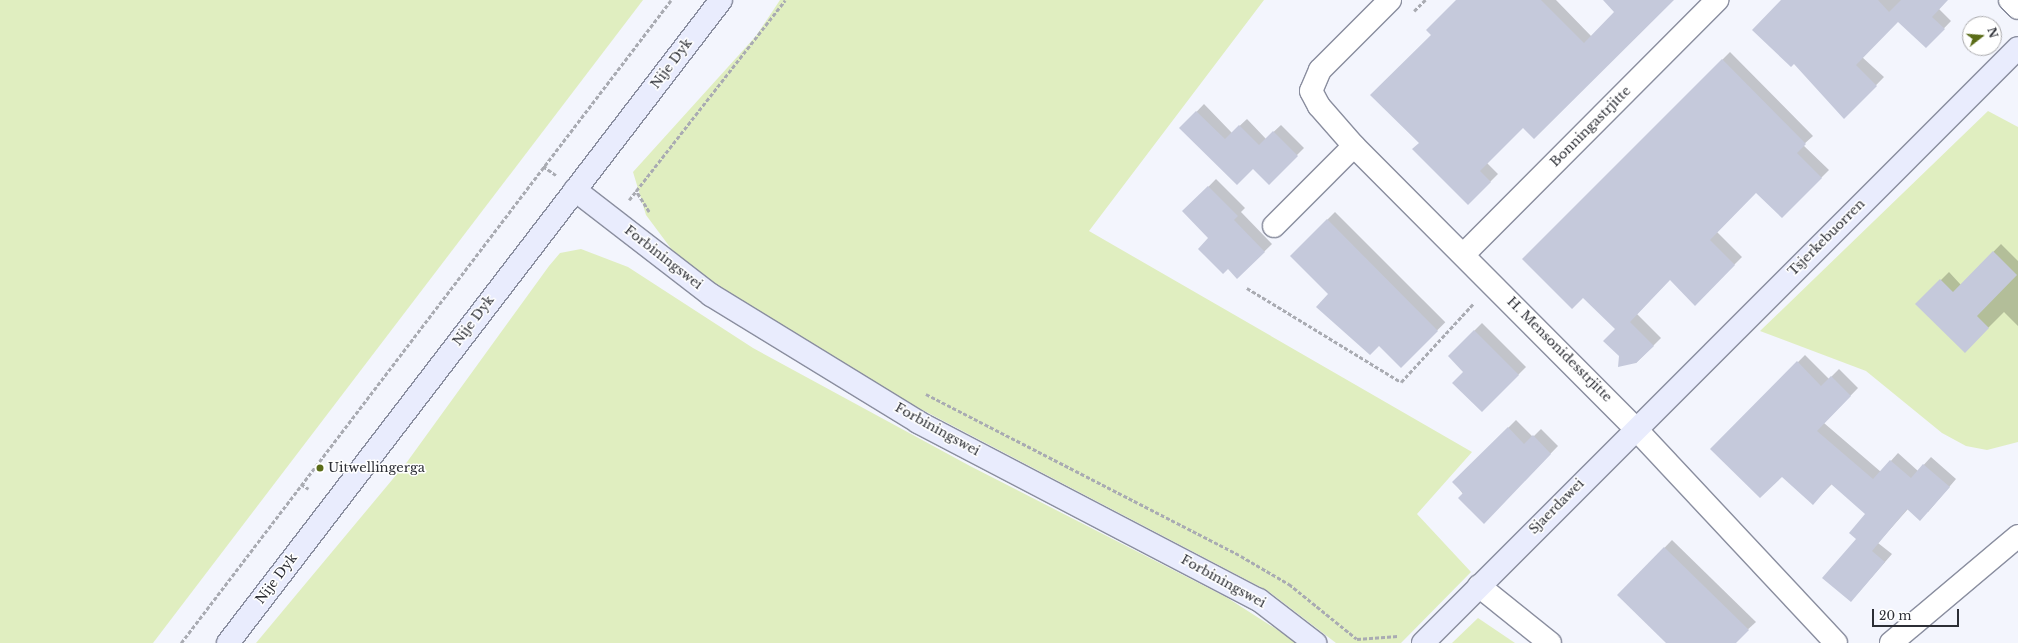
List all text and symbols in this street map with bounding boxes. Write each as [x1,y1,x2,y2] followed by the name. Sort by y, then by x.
[1962,16,2002,56] north arrow
[1984,26,2001,40] text: N
[648,36,696,92] street label: Nije Dyk
[1547,83,1635,171] street label: Bonningastrjitte
[1785,196,1869,280] street label: Tsjerkebuorren
[621,223,705,293] street label: Forbiningswei
[450,293,498,349] street label: Nije Dyk
[1503,294,1615,406] street label: H. Mensonidesstrjitte
[892,400,982,460] street label: Forbiningswei
[328,460,425,476] place label: Uitwellingerga
[315,463,325,473] marker: Uitwellingerga
[1526,476,1588,538] street label: Sjaerdawei
[253,551,301,607] street label: Nije Dyk
[1178,552,1268,612] street label: Forbiningswei
[1874,601,1961,627] scale bar
[1879,608,1911,623] text: 20 m

